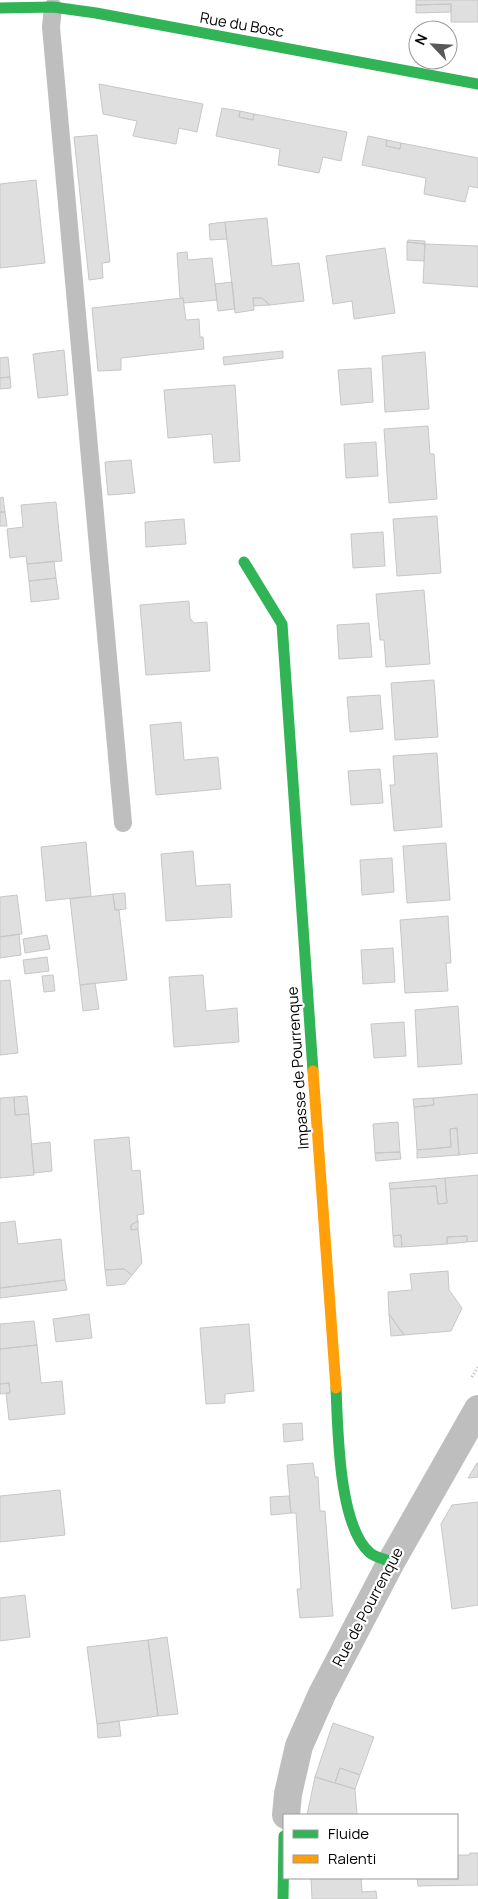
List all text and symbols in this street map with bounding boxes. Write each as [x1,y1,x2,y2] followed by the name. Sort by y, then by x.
[198,7,286,42] street label: Rue du Bosc
[408,20,458,70] north arrow
[410,31,432,48] text: N
[281,986,314,1150] street label: Impasse de Pourrenque
[327,1543,408,1670] street label: Rue de Pourrenque
[283,1814,458,1879] legend
[328,1823,369,1844] text: Fluide
[328,1848,376,1869] text: Ralenti

